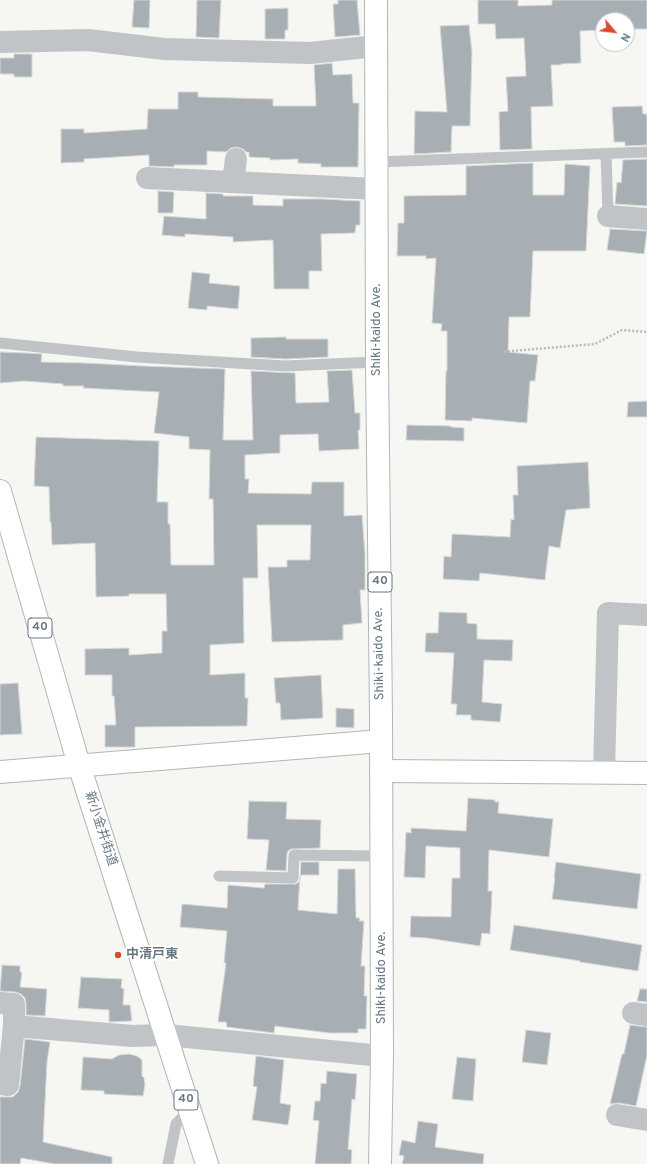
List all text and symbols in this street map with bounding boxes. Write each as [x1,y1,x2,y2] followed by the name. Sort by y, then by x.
[595,12,635,52] north arrow
[617,30,633,44] text: N
[369,284,385,376] street label: Shiki-kaido Ave.
[368,572,392,592] road number: 40
[371,608,389,700] street label: Shiki-kaido Ave.
[28,618,52,638] road number: 40
[81,789,119,869] street label: 新小金井街道
[374,932,390,1024] street label: Shiki-kaido Ave.
[126,947,178,963] place label: 中清戸東
[113,950,123,960] marker: 中清戸東
[174,1090,198,1110] road number: 40

